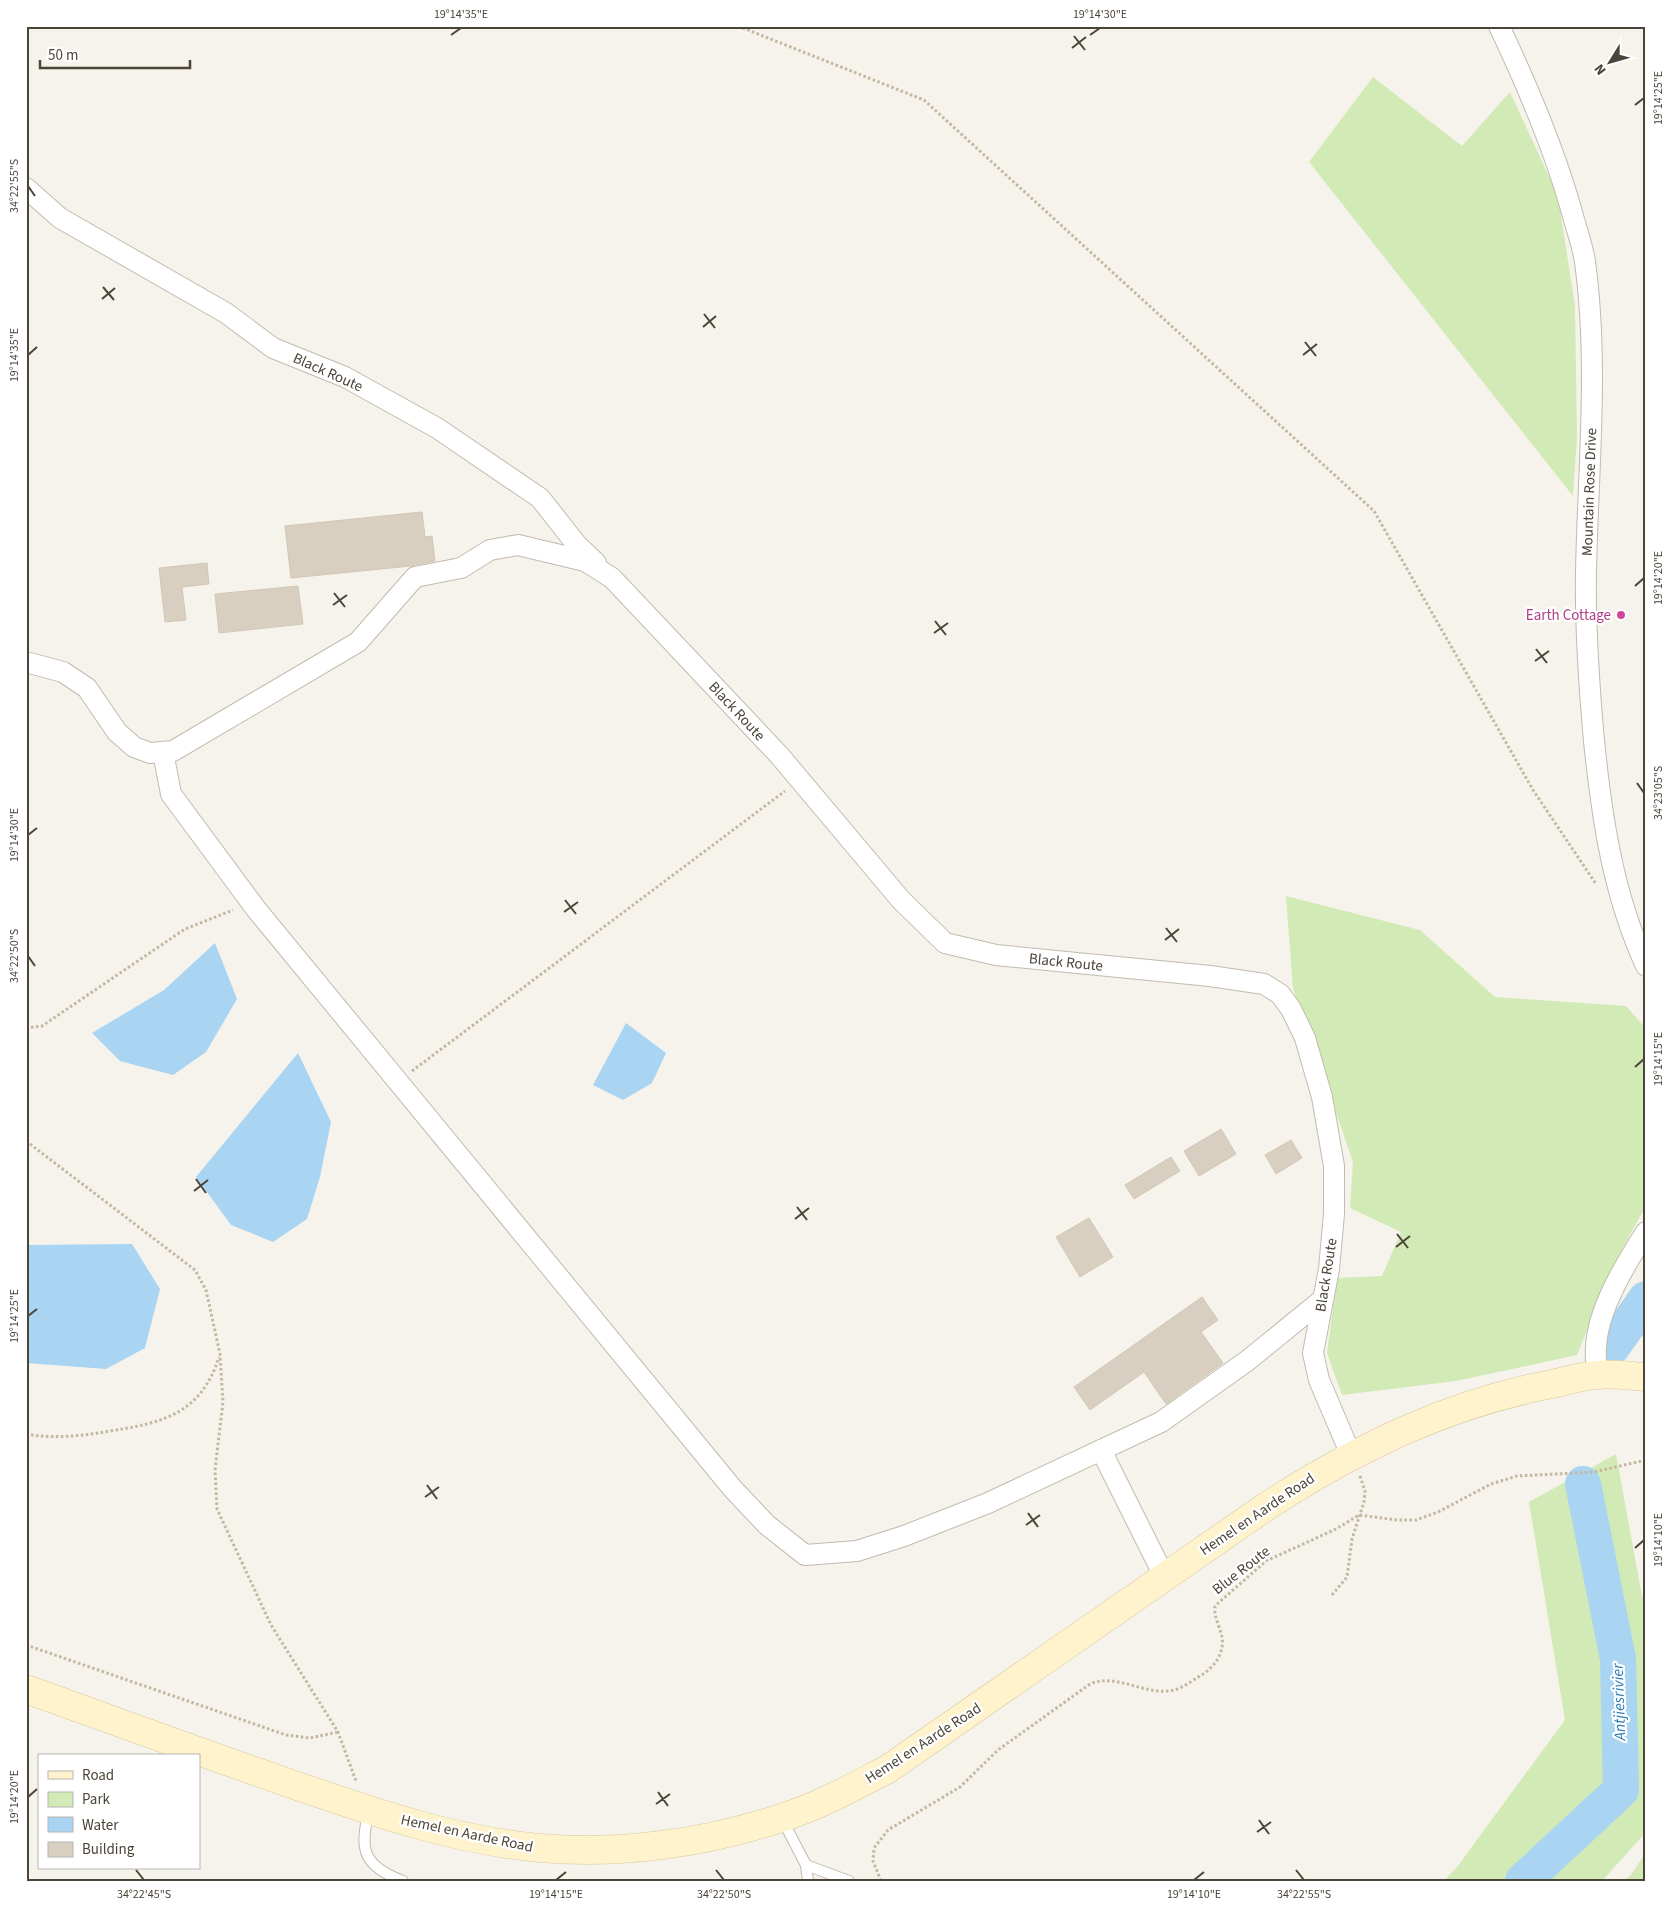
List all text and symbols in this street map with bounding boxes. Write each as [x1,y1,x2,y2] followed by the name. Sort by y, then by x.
[434,6,488,23] text: 19°14'35"E
[1073,6,1127,23] text: 19°14'30"E
[40,38,190,70] scale bar
[1584,38,1634,88] north arrow
[48,45,78,66] text: 50 m
[1590,59,1611,79] text: N
[1650,71,1667,125] text: 19°14'25"E
[6,159,23,213] text: 34°22'55"S
[6,328,23,382] text: 19°14'35"E
[290,348,366,397] street label: Black Route
[1577,428,1602,557] street label: Mountain Rose Drive
[1650,551,1667,605] text: 19°14'20"E
[1526,605,1611,626] place label: Earth Cottage
[1615,609,1627,621] marker: Earth Cottage
[704,677,770,746] street label: Black Route
[1650,766,1667,820] text: 34°23'05"S
[6,808,23,862] text: 19°14'30"E
[6,929,23,983] text: 34°22'50"S
[1028,948,1104,977] street label: Black Route
[1650,1032,1667,1086] text: 19°14'15"E
[1310,1237,1343,1313] street label: Black Route
[6,1289,23,1343] text: 19°14'25"E
[1196,1468,1319,1561] street label: Hemel en Aarde Road
[1650,1513,1667,1567] text: 19°14'10"E
[1208,1541,1275,1600] street label: Blue Route
[1607,1662,1631,1742] water label: Antjiesrivier
[861,1698,985,1789] street label: Hemel en Aarde Road
[38,1754,200,1870] legend
[82,1765,114,1786] text: Road
[6,1770,23,1824] text: 19°14'20"E
[82,1789,111,1810] text: Park
[399,1809,535,1858] street label: Hemel en Aarde Road
[82,1815,119,1836] text: Water
[82,1839,135,1860] text: Building
[117,1886,171,1903] text: 34°22'45"S
[529,1886,583,1903] text: 19°14'15"E
[697,1886,751,1903] text: 34°22'50"S
[1167,1886,1221,1903] text: 19°14'10"E
[1277,1886,1331,1903] text: 34°22'55"S

